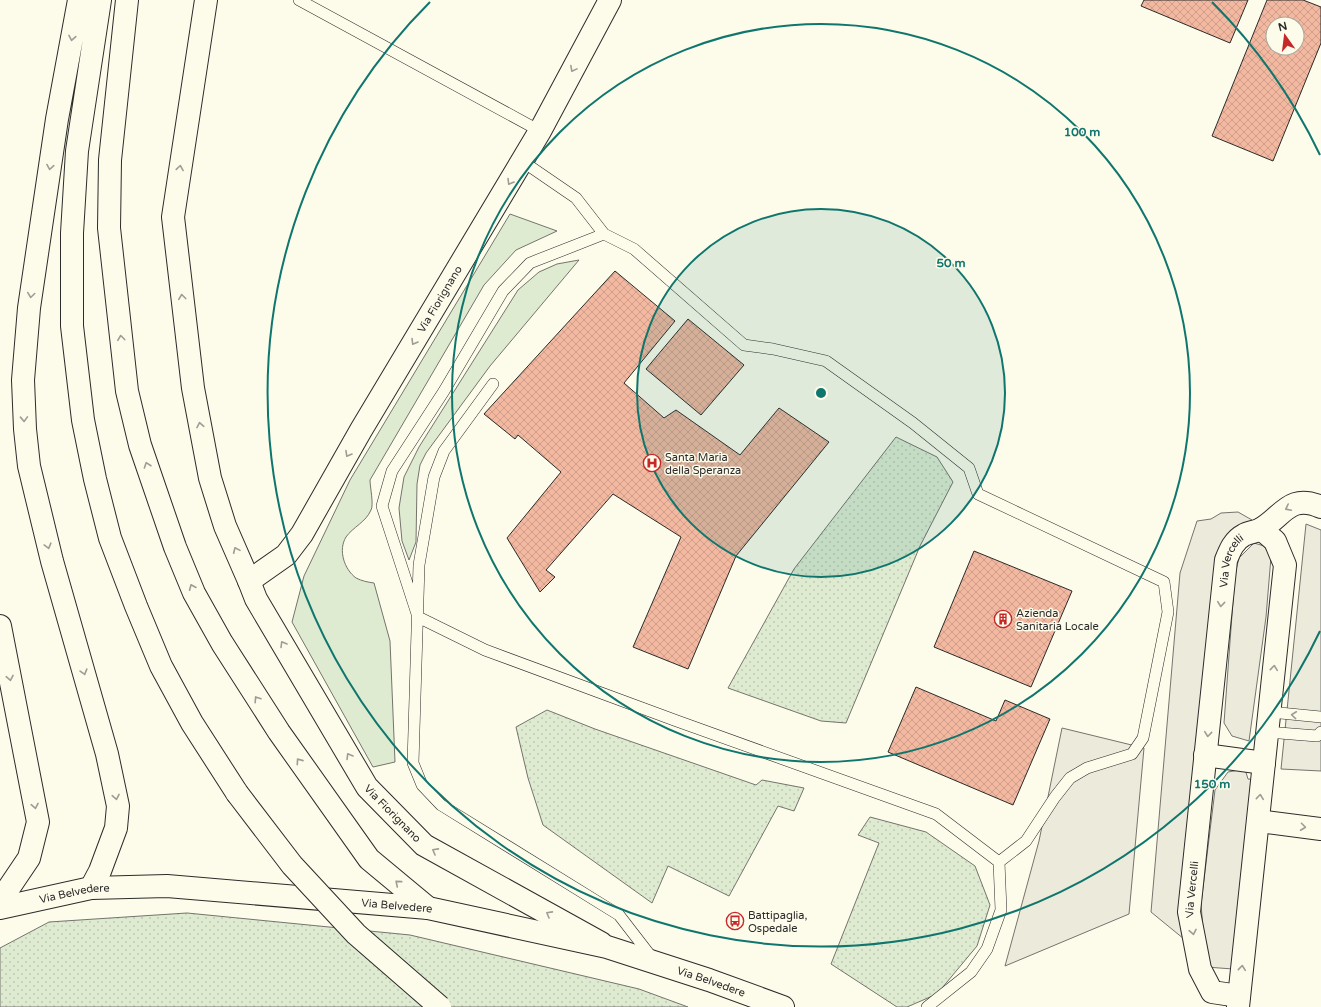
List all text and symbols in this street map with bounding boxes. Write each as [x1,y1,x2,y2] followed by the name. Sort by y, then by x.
[1265,16,1305,56] north arrow
[1277,19,1289,34] text: N
[68,35,77,41] one-way arrow
[571,65,578,72] one-way arrow
[1064,125,1100,139] text: 100 m
[46,163,55,170] one-way arrow
[175,165,184,171] one-way arrow
[507,178,514,185] one-way arrow
[936,256,966,270] text: 50 m
[414,263,465,335] street label: Via Fiorignano
[27,292,36,298] one-way arrow
[178,294,187,300] one-way arrow
[116,335,125,341] one-way arrow
[412,338,419,345] one-way arrow
[814,386,828,400] centre of rings
[20,416,29,422] one-way arrow
[196,422,204,429] one-way arrow
[345,450,352,457] one-way arrow
[665,451,741,477] place label: Santa Maria della Speranza
[642,453,662,473] hospital icon: Santa Maria della Speranza
[143,462,151,469] one-way arrow
[1285,503,1292,510] one-way arrow
[1217,531,1246,588] street label: Via Vercelli
[44,543,52,550] one-way arrow
[232,547,240,554] one-way arrow
[189,584,197,591] one-way arrow
[1217,601,1226,607] one-way arrow
[1016,607,1099,633] place label: Azienda Sanitaria Locale
[993,609,1013,629] building icon: Azienda Sanitaria Locale
[280,641,287,648] one-way arrow
[1269,665,1278,671] one-way arrow
[79,668,87,675] one-way arrow
[5,675,14,682] one-way arrow
[255,697,262,704] one-way arrow
[1291,710,1297,719] one-way arrow
[1203,731,1212,737] one-way arrow
[347,753,354,760] one-way arrow
[296,758,304,765] one-way arrow
[1194,777,1230,791] text: 150 m
[362,782,424,845] street label: Via Fiorignano
[112,794,120,801] one-way arrow
[1256,794,1265,800] one-way arrow
[30,803,38,809] one-way arrow
[1300,822,1306,831] one-way arrow
[432,849,439,856] one-way arrow
[1182,860,1201,919] street label: Via Vercelli
[38,881,110,906] street label: Via Belvedere
[395,881,402,888] one-way arrow
[361,896,434,915] street label: Via Belvedere
[748,909,808,935] place label: Battipaglia, Ospedale
[725,911,745,931] bus stop icon: Battipaglia, Ospedale
[546,912,553,919] one-way arrow
[1188,929,1196,936] one-way arrow
[675,964,747,999] street label: Via Belvedere
[1237,965,1246,971] one-way arrow

